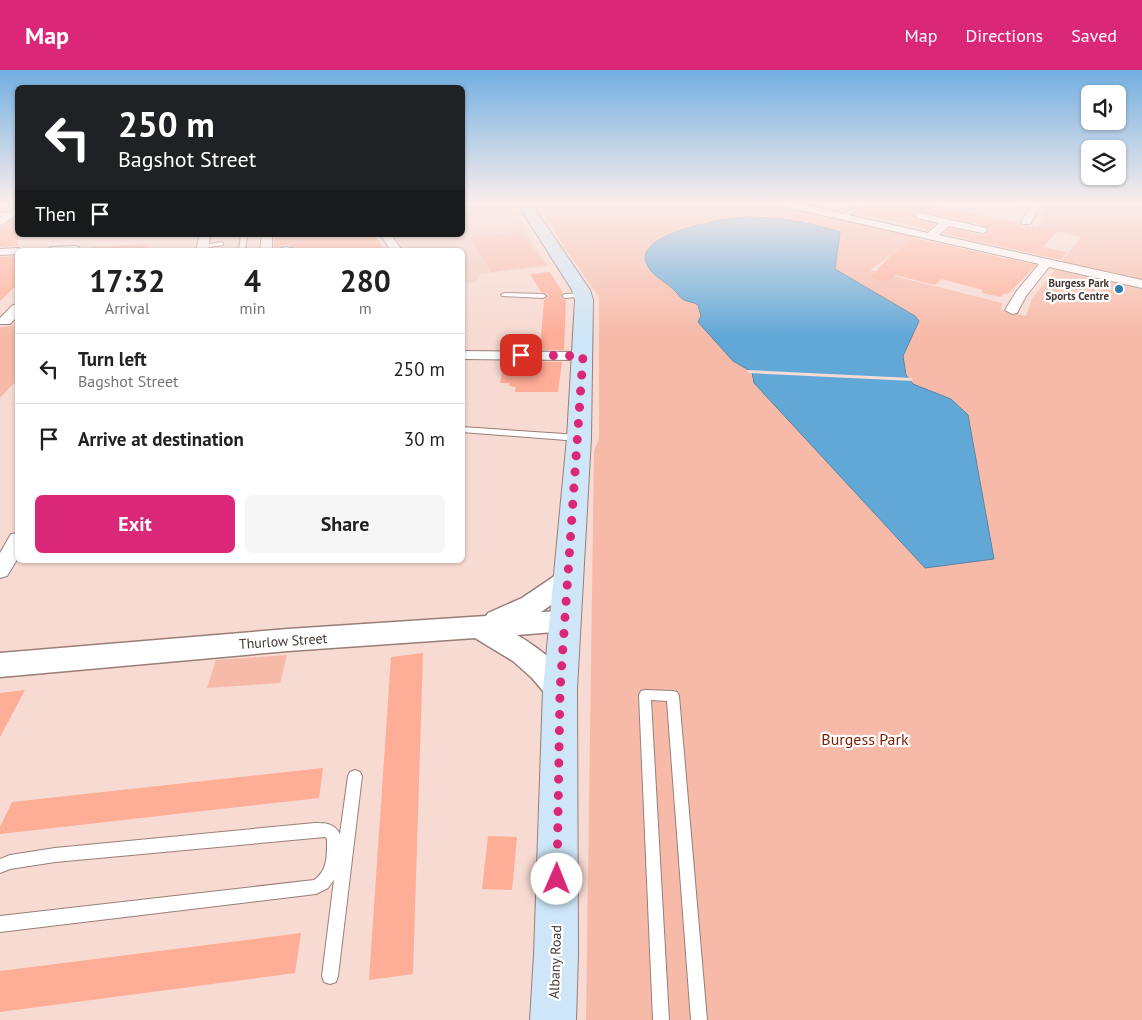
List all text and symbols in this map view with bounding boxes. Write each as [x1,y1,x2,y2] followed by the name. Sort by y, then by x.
[25,20,69,51] text: Map
[905,24,937,47] text: Map
[965,24,1043,47] text: Directions
[1071,24,1117,47] text: Saved
[1081,85,1126,185] map controls
[1081,85,1126,130] button: sound
[118,101,215,147] text: 250 m
[35,105,100,170] icon: left
[1081,140,1126,185] button: layers
[118,145,256,173] text: Bagshot Street
[86,200,114,228] icon: arrive
[35,202,76,226] text: Then
[89,261,165,300] text: 17:32
[244,261,261,300] text: 4
[340,261,391,300] text: 280
[1045,276,1110,303] place label: Burgess Park Sports Centre
[1113,283,1125,295] marker: Burgess Park Sports Centre
[105,298,150,318] text: Arrival
[240,298,266,318] text: min
[359,298,372,318] text: m
[500,334,542,376] pin
[507,341,535,369] icon: arrive
[78,347,147,371] text: Turn left
[35,355,63,383] icon: left
[393,357,445,381] text: 250 m
[78,371,179,391] text: Bagshot Street
[35,425,63,453] icon: arrive
[78,427,244,451] text: Arrive at destination
[404,427,445,451] text: 30 m
[35,495,235,553] button: Exit
[245,495,445,553] button: Share
[238,629,328,653] street label: Thurlow Street
[821,729,909,749] park label: Burgess Park
[530,852,582,904] position arrow
[545,925,565,999] street label: Albany Road

